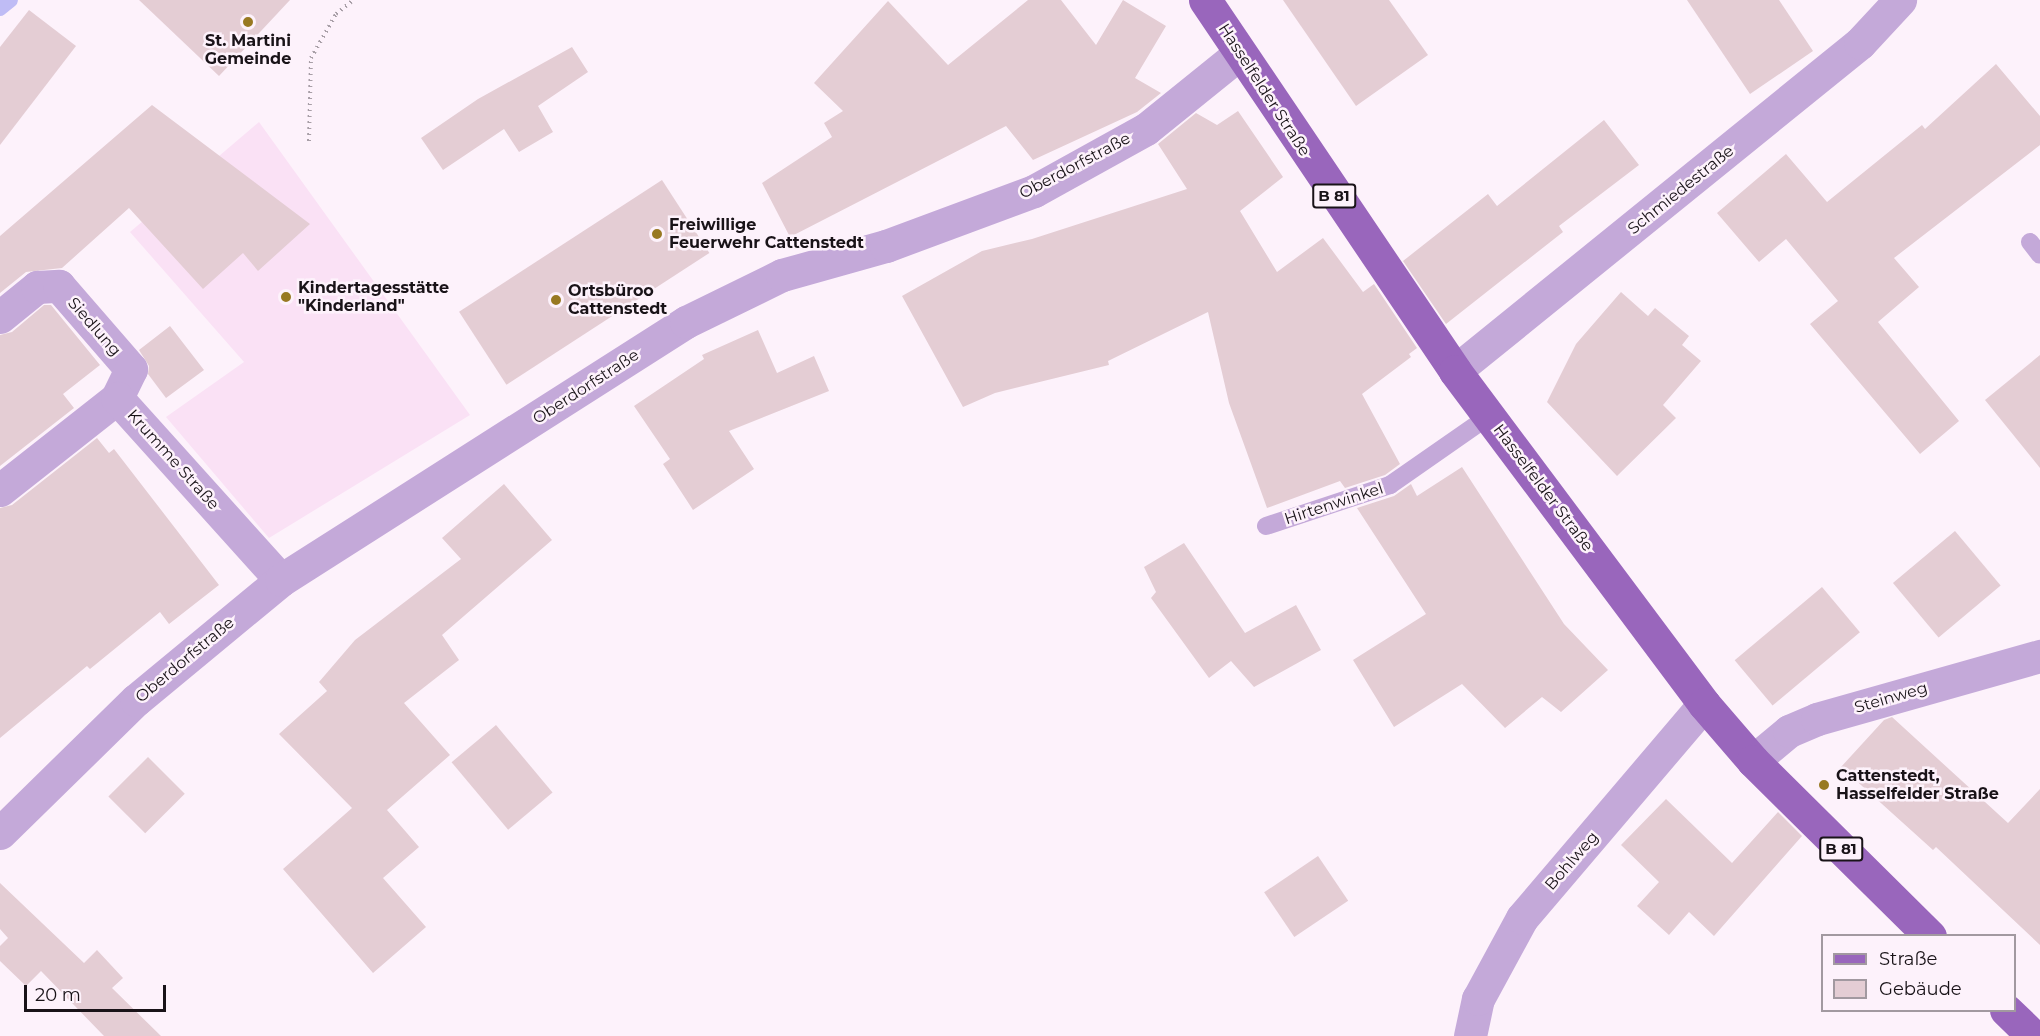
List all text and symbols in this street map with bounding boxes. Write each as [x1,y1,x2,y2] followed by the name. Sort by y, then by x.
[241,15,255,29] marker: St. Martini Gemeinde
[1214,20,1314,160] street label: Hasselfelder Straße
[205,31,291,69] place label: St. Martini Gemeinde
[1016,129,1134,203] street label: Oberdorfstraße
[1624,141,1738,239] street label: Schmiedestraße
[1312,184,1356,208] road number: B 81
[669,215,864,253] place label: Freiwillige Feuerwehr Cattenstedt
[650,227,664,241] marker: Freiwillige Feuerwehr Cattenstedt
[298,278,449,316] place label: Kindertagesstätte "Kinderland"
[568,281,667,319] place label: Ortsbüroo Cattenstedt
[279,290,293,304] marker: Kindertagesstätte "Kinderland"
[549,293,563,307] marker: Ortsbüroo Cattenstedt
[63,294,125,360] street label: Siedlung
[529,346,643,428] street label: Oberdorfstraße
[123,406,223,514] street label: Krumme Straße
[1489,421,1597,555] street label: Hasselfelder Straße
[1282,479,1386,529] street label: Hirtenwinkel
[132,613,238,707] street label: Oberdorfstraße
[1852,678,1930,718] street label: Steinweg
[1836,766,1999,804] place label: Cattenstedt, Hasselfelder Straße
[1817,778,1831,792] marker: Cattenstedt, Hasselfelder Straße
[1541,828,1603,894] street label: Bohlweg
[1818,837,1864,861] road number: B 81
[1821,934,2016,1012] legend
[1879,948,1937,970] text: Straße
[27,973,170,1011] scale bar
[1879,978,1962,1000] text: Gebäude
[35,984,81,1006] text: 20 m

